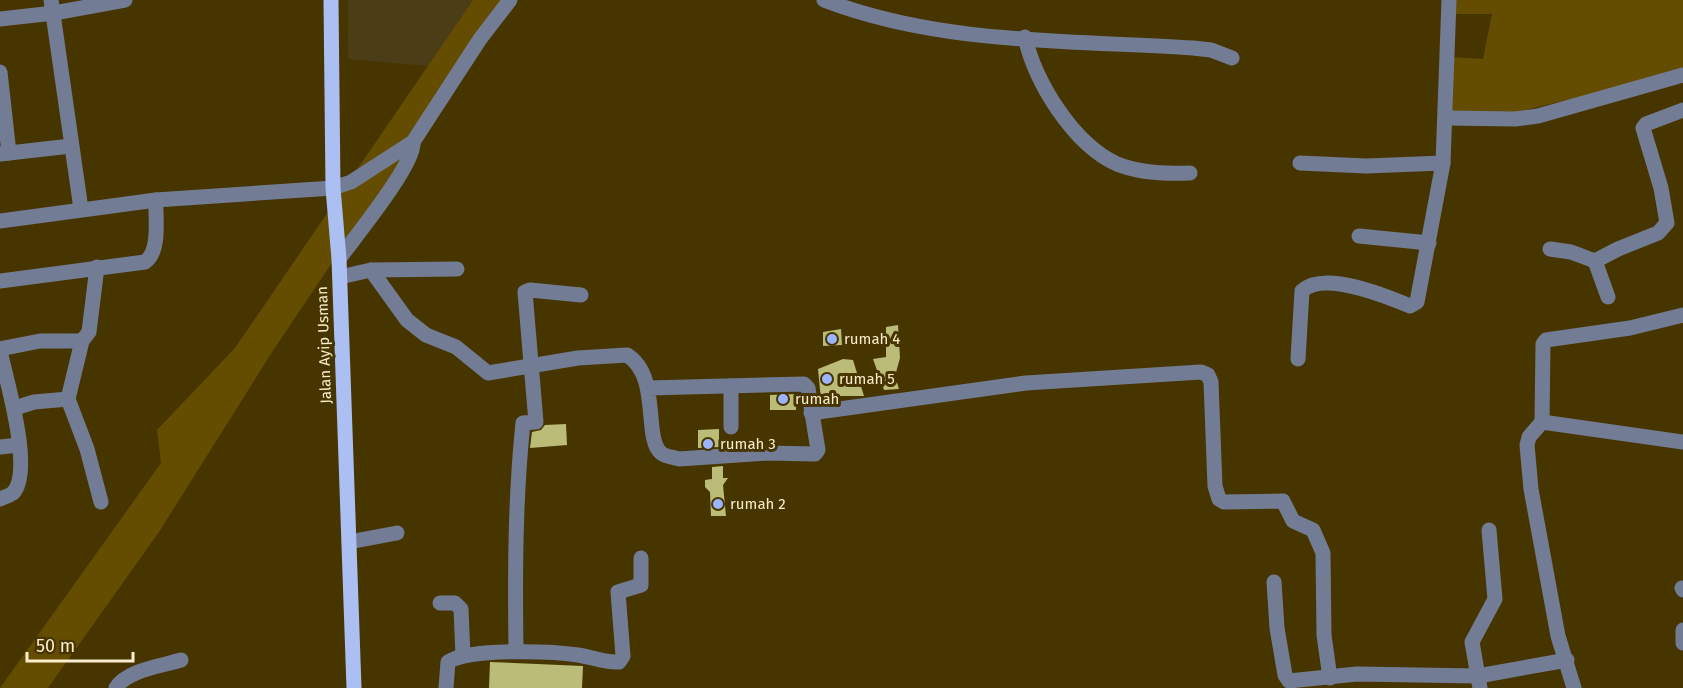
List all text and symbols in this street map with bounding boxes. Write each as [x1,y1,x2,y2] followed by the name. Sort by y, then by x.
[313,286,335,404] street label: Jalan Ayip Usman
[844,330,900,348] place label: rumah 4
[825,332,839,346] marker: rumah 4
[839,370,895,388] place label: rumah 5
[820,372,834,386] marker: rumah 5
[795,390,839,408] place label: rumah
[776,392,790,406] marker: rumah
[720,435,776,453] place label: rumah 3
[701,437,715,451] marker: rumah 3
[730,495,786,513] place label: rumah 2
[711,497,725,511] marker: rumah 2
[27,625,134,663] scale bar
[36,635,75,657] text: 50 m

